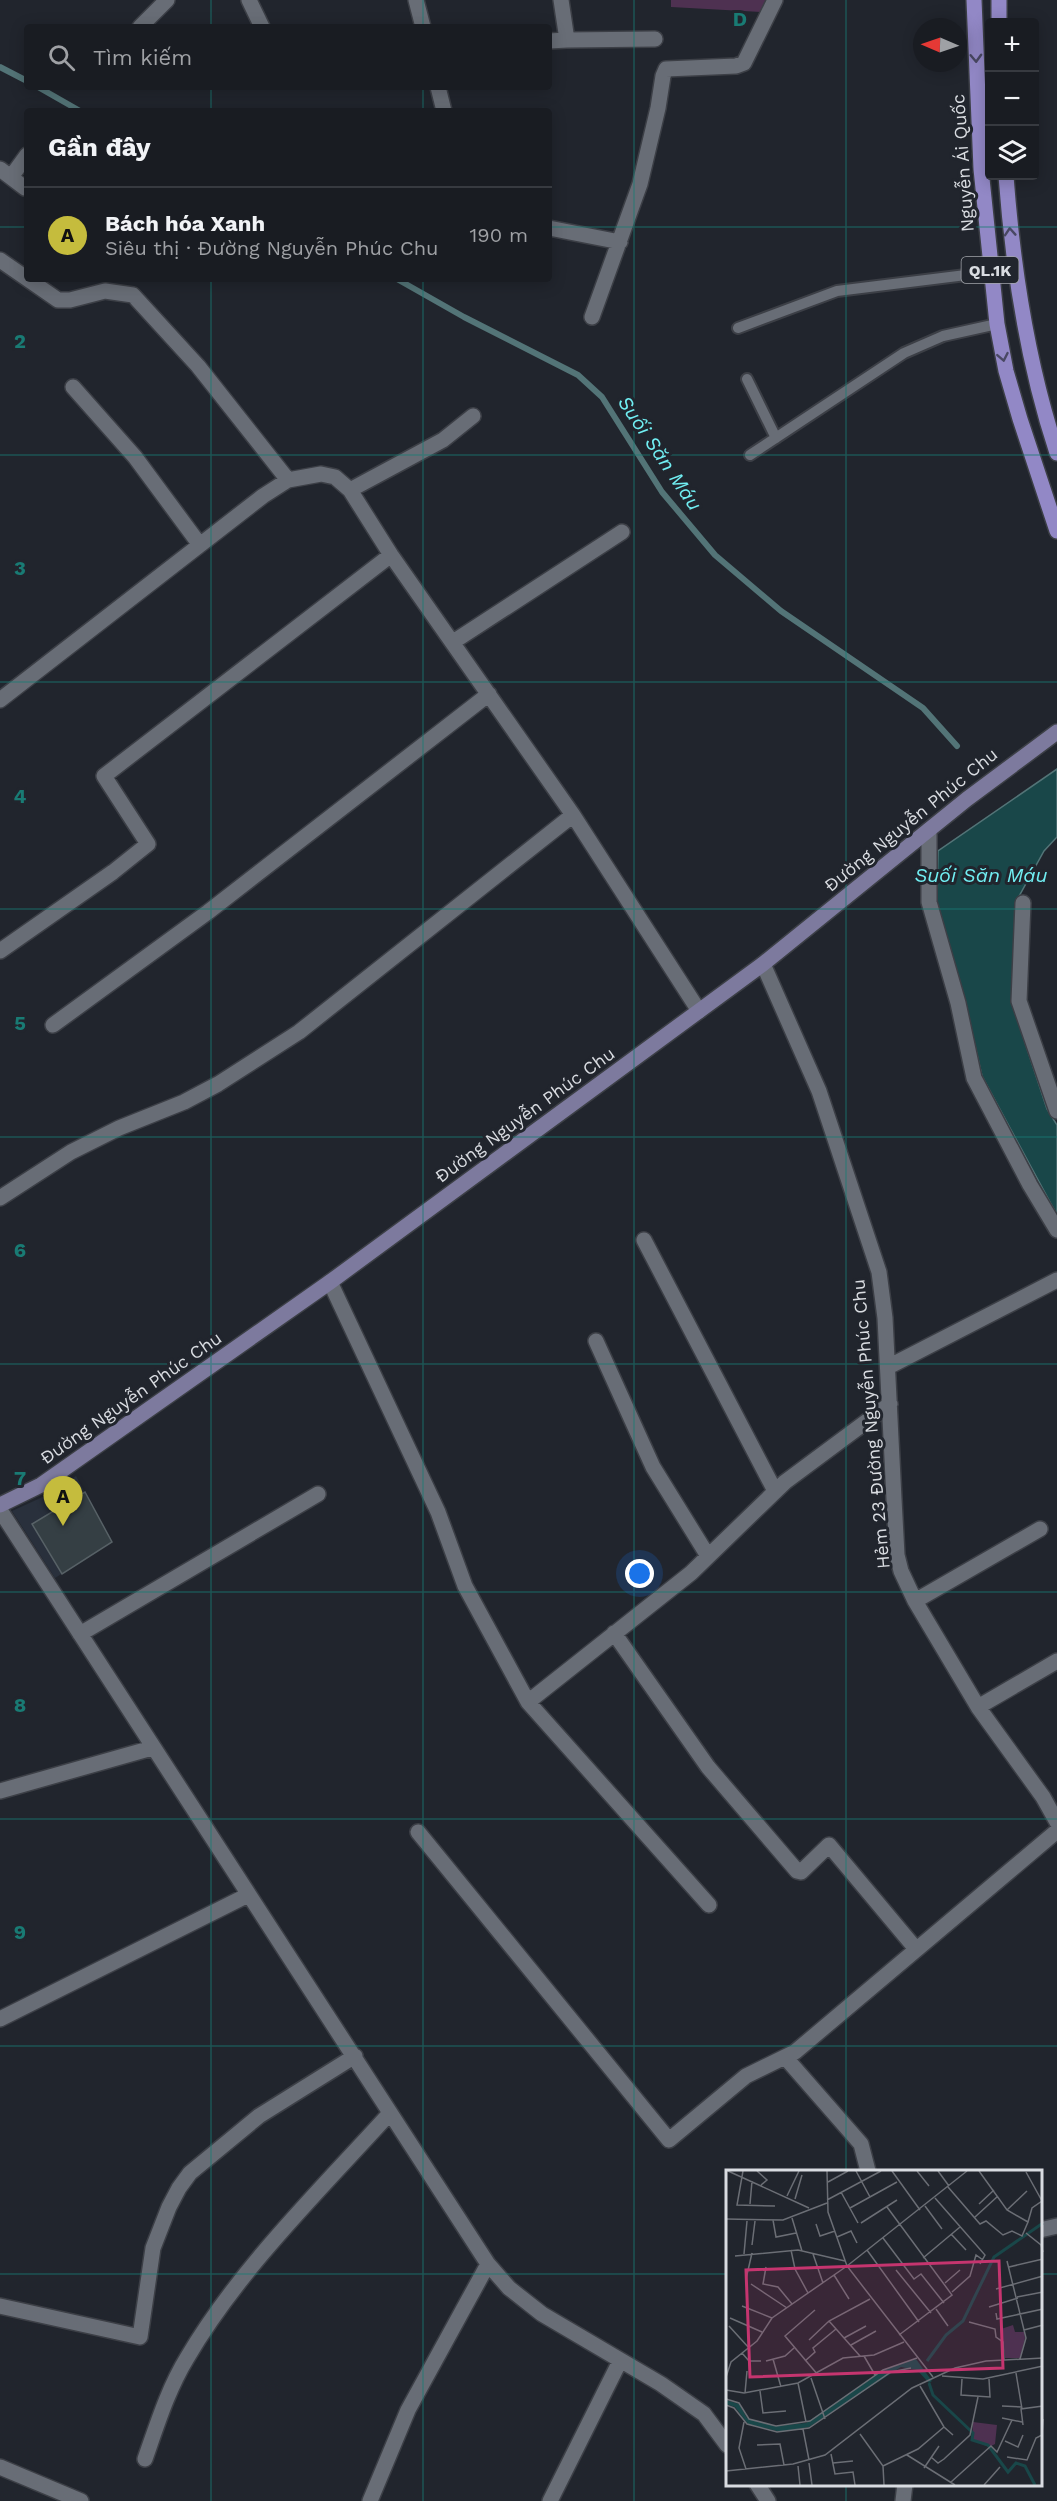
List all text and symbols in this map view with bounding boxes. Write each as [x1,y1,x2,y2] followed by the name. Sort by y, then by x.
[733,7,747,31] text: D
[913,18,967,72] north arrow
[985,18,1039,180] map controls
[985,18,1039,72] button: +
[24,24,552,90] search box
[45,41,78,74] icon: search
[93,45,192,70] text: Tìm kiếm
[970,54,983,63] one-way arrow
[985,72,1039,126] button: −
[947,93,978,233] street label: Nguyễn Ái Quốc
[985,126,1039,180] button: layers
[48,132,151,162] text: Gần đây
[105,211,265,236] text: Bách hóa Xanh
[61,223,74,247] text: A
[470,223,528,247] text: 190 m
[1004,227,1017,236] one-way arrow
[105,236,438,260] text: Siêu thị · Đường Nguyễn Phúc Chu
[962,257,1018,283] road number: QL.1K
[14,329,26,353] text: 2
[996,352,1009,362] one-way arrow
[613,391,707,515] water label: Suối Săn Máu
[14,556,26,580] text: 3
[820,743,1002,896] street label: Đường Nguyễn Phúc Chu
[14,784,27,808] text: 4
[914,863,1048,887] water label: Suối Săn Máu
[14,1011,26,1035] text: 5
[431,1042,619,1187] street label: Đường Nguyễn Phúc Chu
[14,1238,26,1262] text: 6
[847,1278,894,1570] street label: Hẻm 23 Đường Nguyễn Phúc Chu
[36,1327,225,1468] street label: Đường Nguyễn Phúc Chu
[14,1466,26,1490] text: 7
[44,1476,82,1526] pin: A
[625,1559,654,1588] your location
[14,1693,26,1717] text: 8
[14,1920,26,1944] text: 9
[726,2170,1042,2486] inset map

